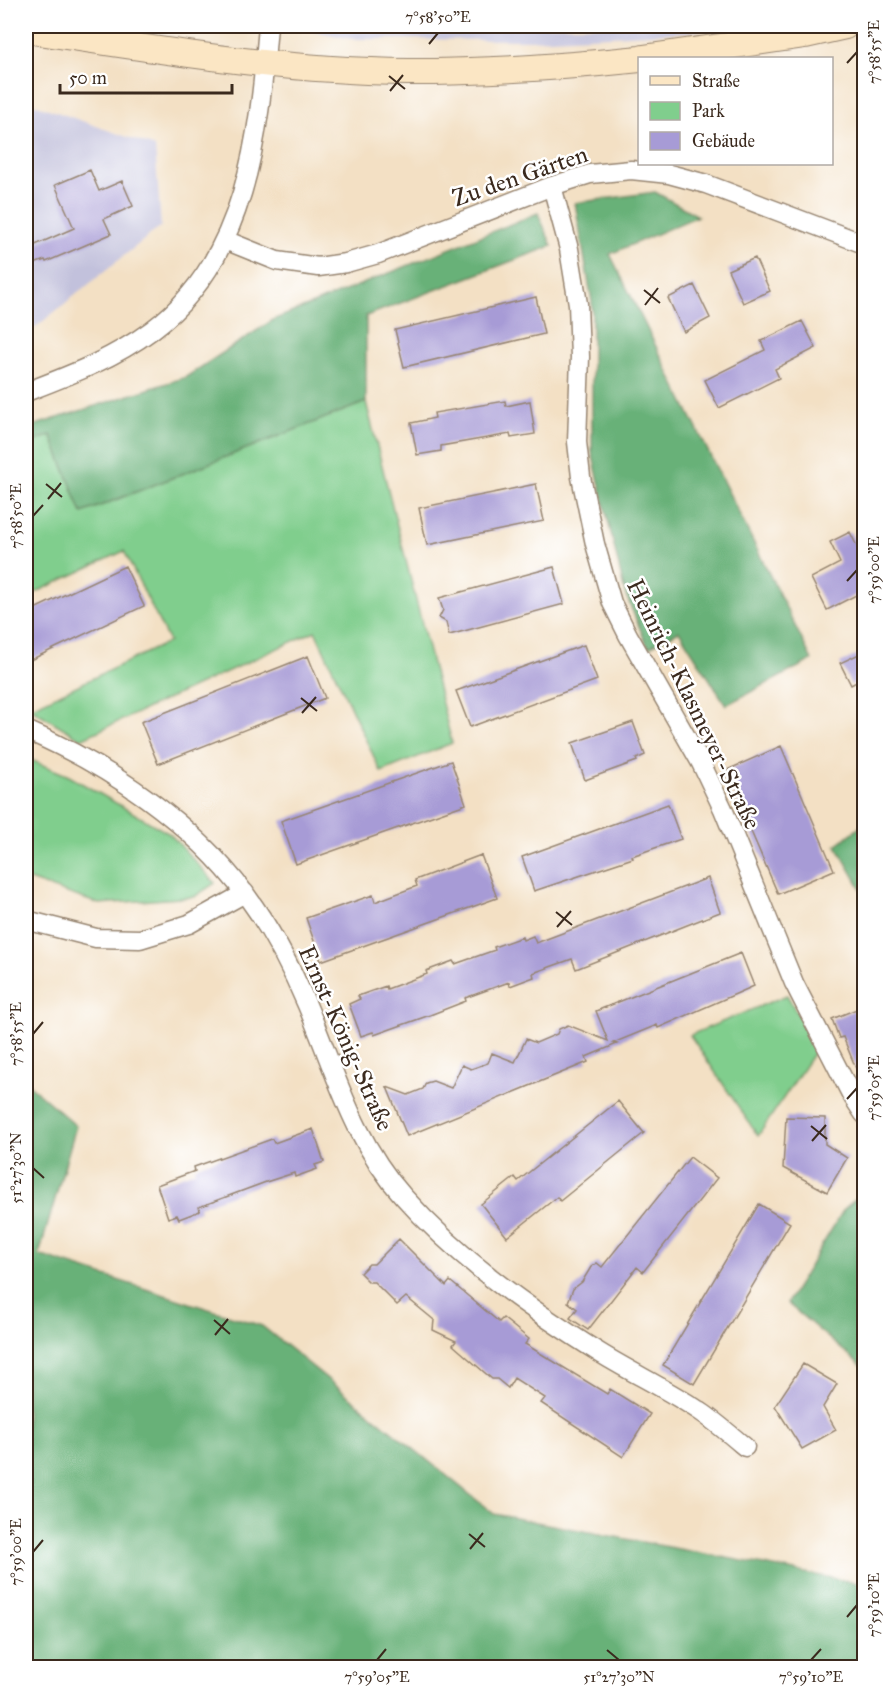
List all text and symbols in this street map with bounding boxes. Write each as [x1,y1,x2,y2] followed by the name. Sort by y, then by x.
[405,8,471,26] text: 7°58'50"E
[865,20,883,84] text: 7°58'55"E
[60,57,232,95] scale bar
[638,57,833,165] legend
[69,67,107,89] text: 50 m
[692,70,740,92] text: Straße
[692,100,725,122] text: Park
[692,130,755,152] text: Gebäude
[448,139,592,213] street label: Zu den Gärten
[7,483,25,549] text: 7°58'50"E
[865,536,883,604] text: 7°59'00"E
[620,574,768,834] street label: Heinrich-Klasmeyer-Straße
[292,941,400,1135] street label: Ernst-König-Straße
[7,1002,25,1066] text: 7°58'55"E
[865,1055,883,1121] text: 7°59'05"E
[7,1132,25,1204] text: 51°27'30"N
[7,1518,25,1586] text: 7°59'00"E
[865,1572,883,1637] text: 7°59'10"E
[344,1668,410,1686] text: 7°59'05"E
[583,1668,655,1686] text: 51°27'30"N
[779,1668,844,1686] text: 7°59'10"E

